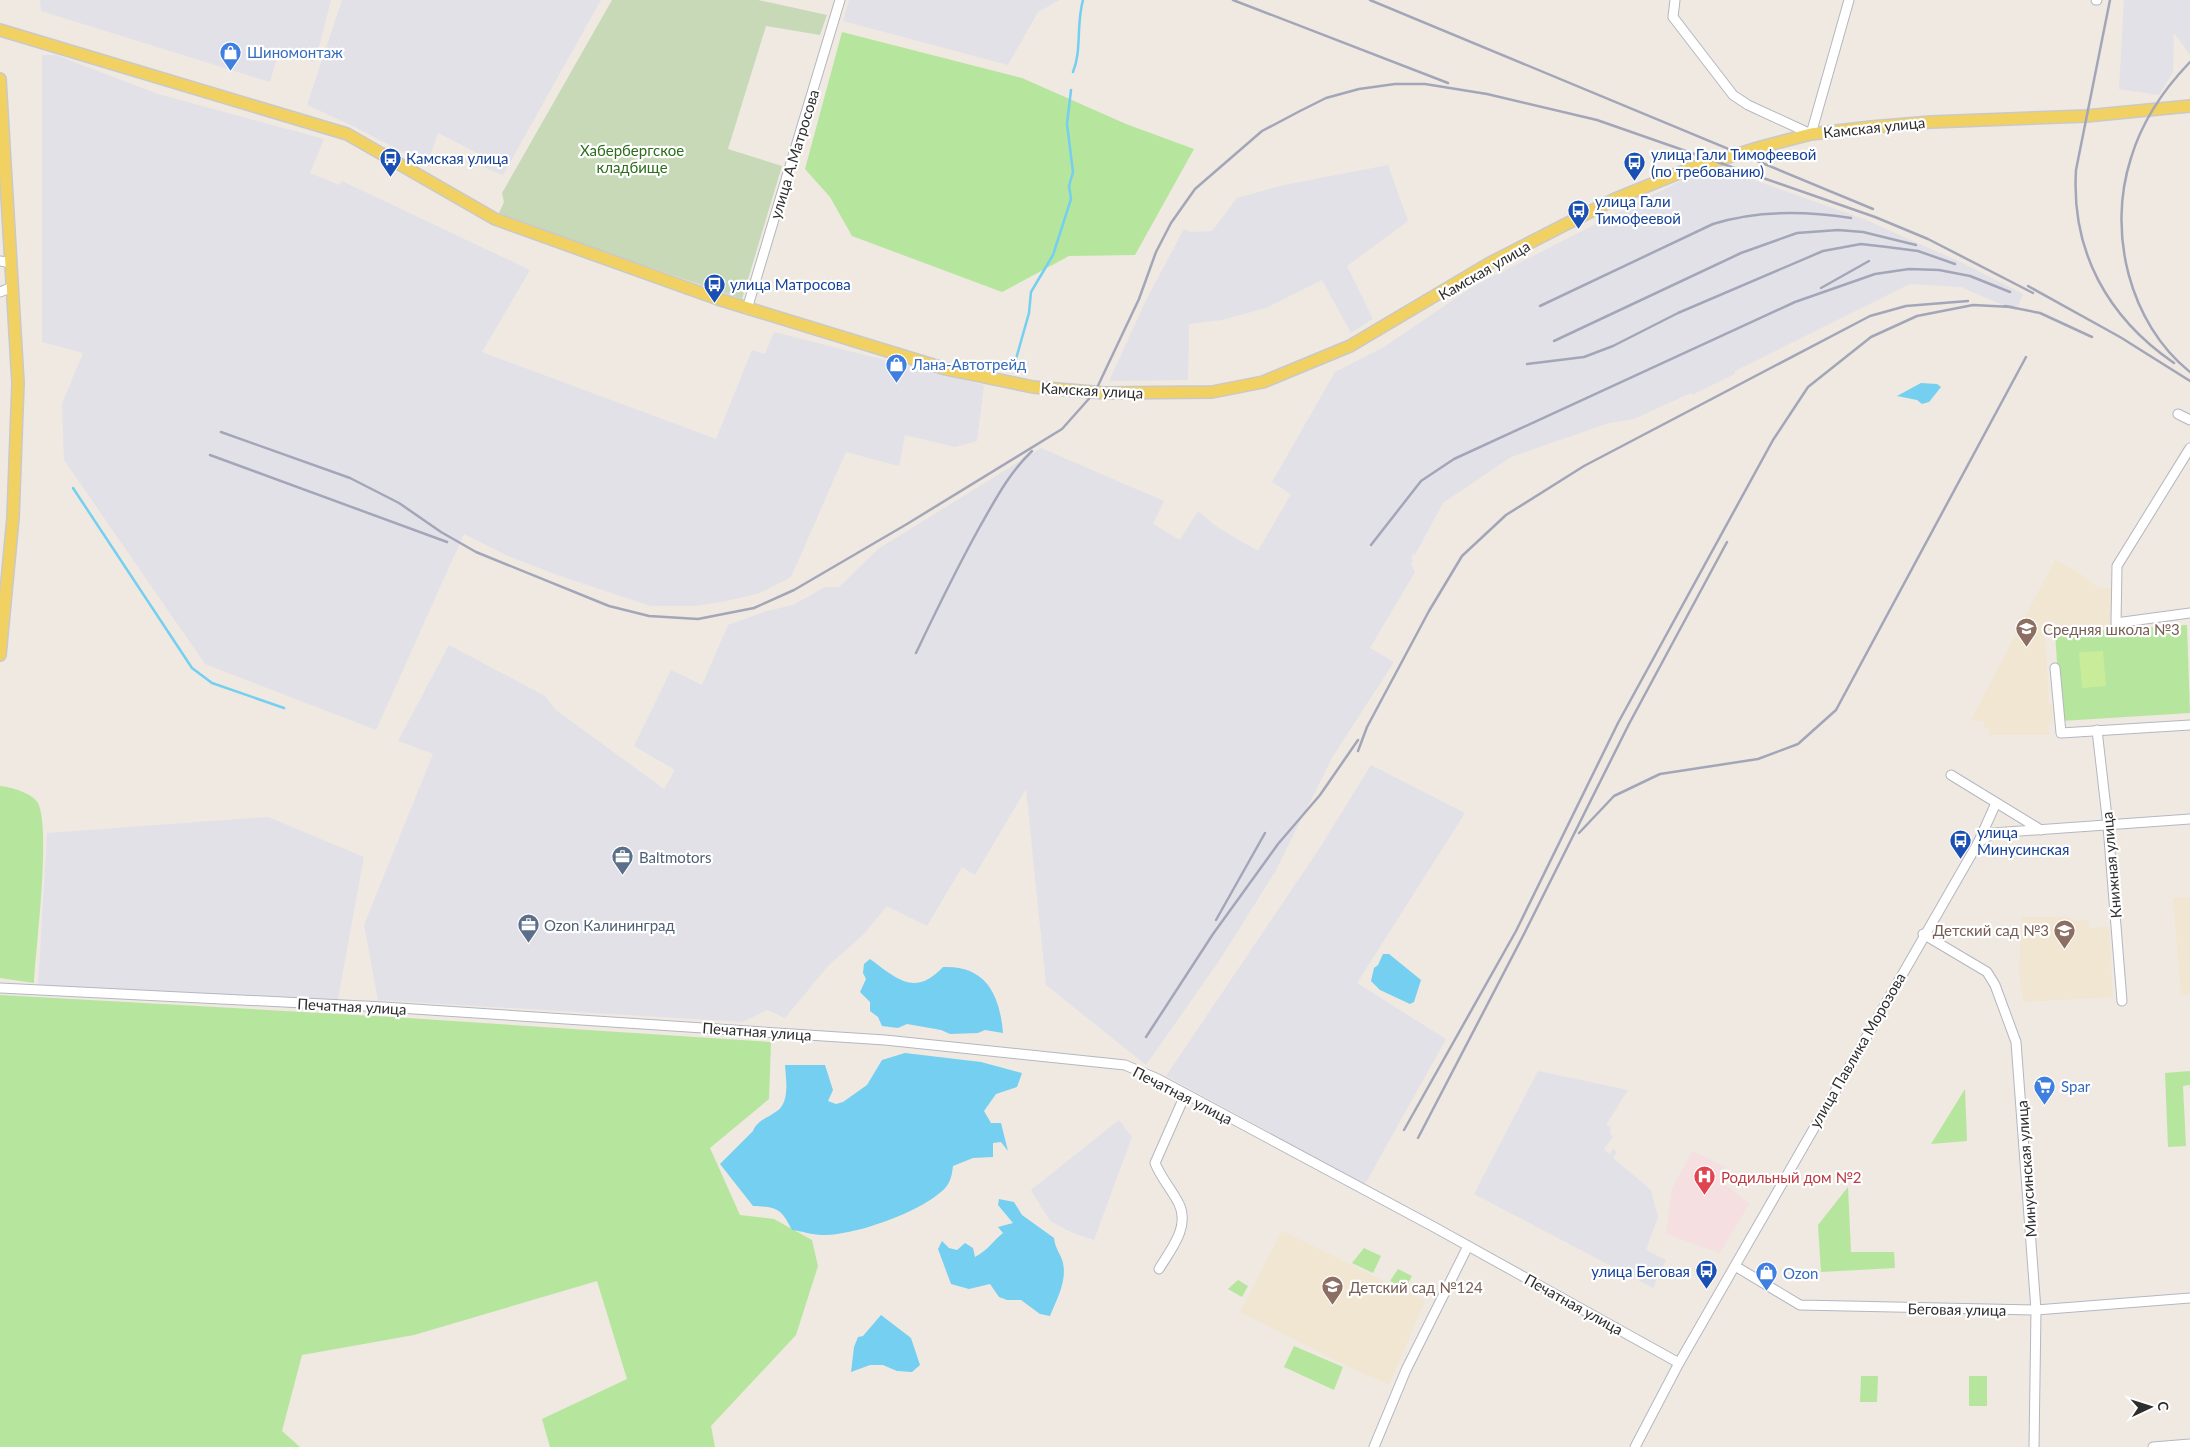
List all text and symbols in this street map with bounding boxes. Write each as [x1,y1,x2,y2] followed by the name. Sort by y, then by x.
[219,40,243,71] shop icon: Шиномонтаж
[247,43,343,61] place label: Шиномонтаж
[766,87,822,221] street label: улица А.Матросова
[1822,113,1926,141] street label: Камская улица
[580,141,684,176] park label: Хабербергское кладбище
[1651,145,1816,180] place label: улица Гали Тимофеевой (по требованию)
[378,146,402,177] bus stop icon: Камская улица
[406,149,509,167] place label: Камская улица
[1623,151,1647,182] bus stop icon: улица Гали Тимофеевой (по требованию)
[1595,192,1681,227] place label: улица Гали Тимофеевой
[1567,198,1591,229] bus stop icon: улица Гали Тимофеевой
[1435,237,1533,303] street label: Камская улица
[702,272,726,303] bus stop icon: улица Матросова
[730,275,851,293] place label: улица Матросова
[884,352,908,383] shop icon: Лана-Автотрейд
[911,355,1026,373] place label: Лана-Автотрейд
[1040,378,1144,402] street label: Камская улица
[2015,617,2039,648] school or university icon: Средняя школа №3
[2043,620,2180,638] place label: Средняя школа №3
[2097,811,2125,919] street label: Книжная улица
[1977,823,2069,858] place label: улица Минусинская
[1949,829,1973,860] bus stop icon: улица Минусинская
[611,845,635,876] office icon: Baltmotors
[639,848,711,866] place label: Baltmotors
[516,913,540,944] office icon: Ozon Калининград
[544,916,675,934] place label: Ozon Калининград
[2053,918,2077,949] school or university icon: Детский сад №3
[1933,921,2049,939] place label: Детский сад №3
[1805,969,1909,1131] street label: улица Павлика Морозова
[297,994,407,1018] street label: Печатная улица
[702,1018,812,1044] street label: Печатная улица
[1130,1062,1236,1128] street label: Печатная улица
[2033,1074,2057,1105] supermarket icon: Spar
[2061,1077,2091,1095] place label: Spar
[2012,1100,2040,1238] street label: Минусинская улица
[1693,1165,1717,1196] hospital icon: Родильный дом №2
[1721,1168,1862,1186] place label: Родильный дом №2
[1694,1259,1718,1290] bus stop icon: улица Беговая
[1755,1261,1779,1292] shop icon: Ozon
[1591,1262,1690,1280] place label: улица Беговая
[1783,1264,1818,1282] place label: Ozon
[1522,1270,1626,1338] street label: Печатная улица
[1321,1275,1345,1306] school or university icon: Детский сад №124
[1349,1278,1483,1296] place label: Детский сад №124
[1908,1299,2006,1319] street label: Беговая улица
[2125,1382,2175,1432] north arrow
[2155,1401,2172,1412] text: С

